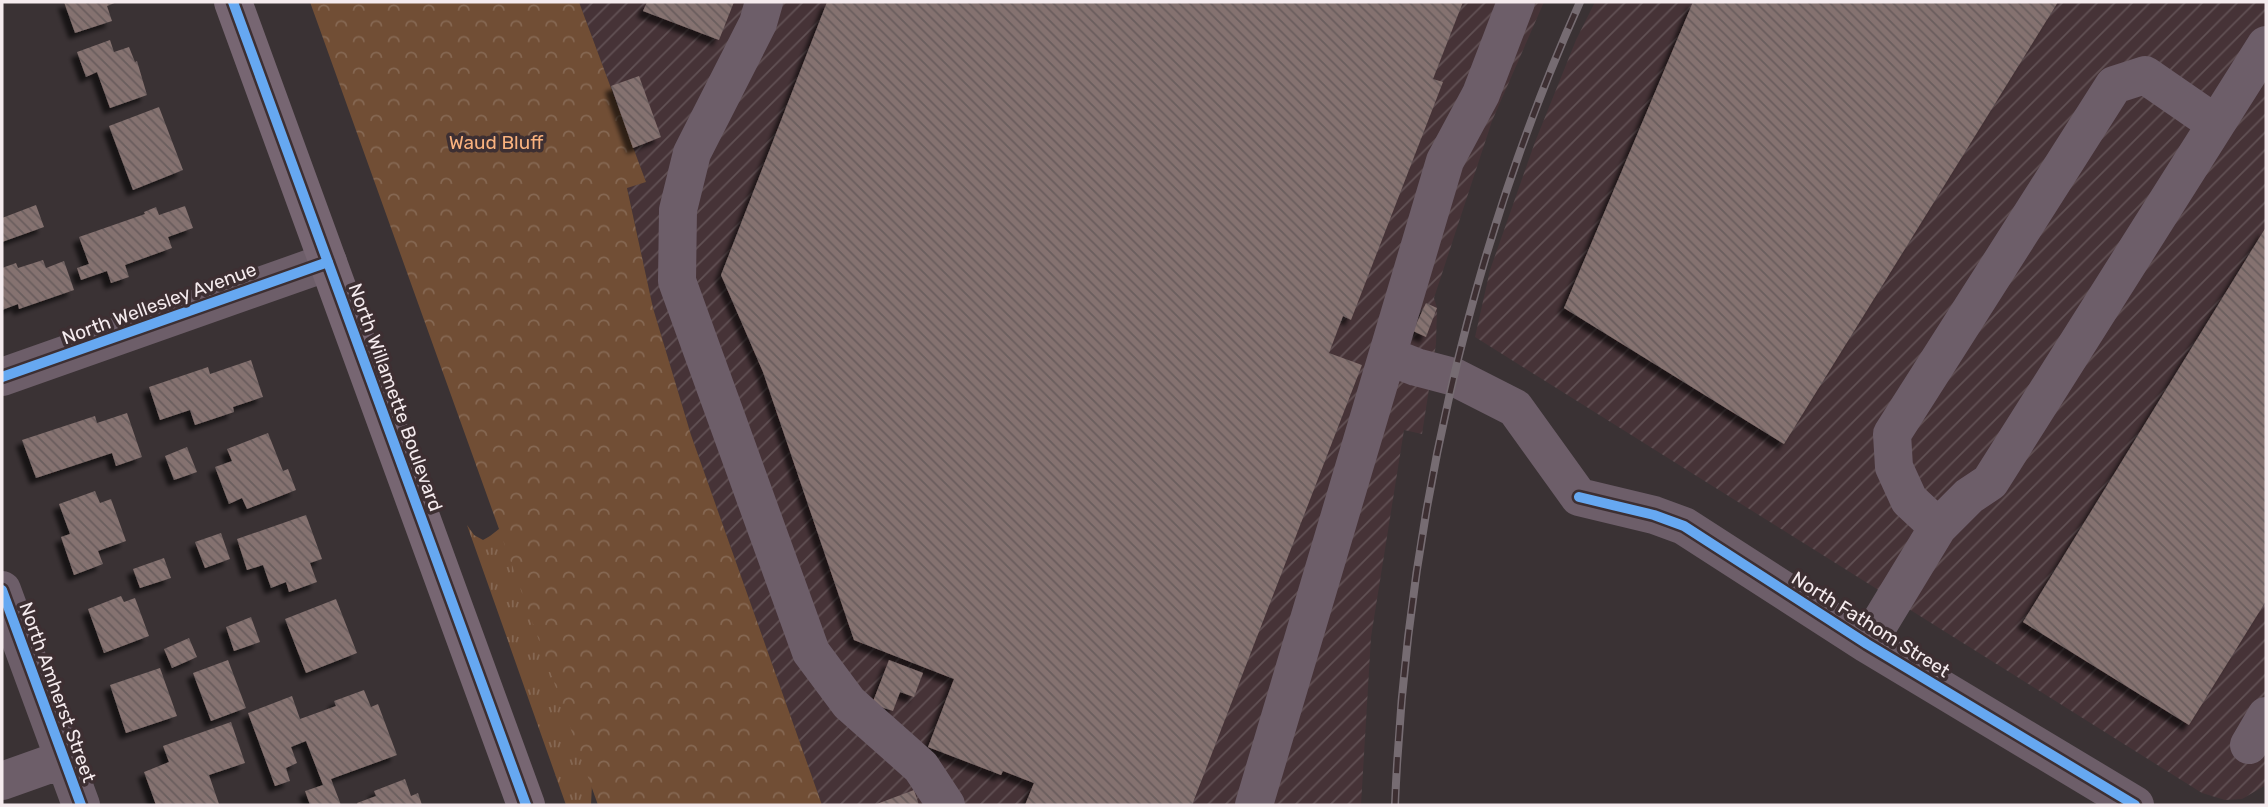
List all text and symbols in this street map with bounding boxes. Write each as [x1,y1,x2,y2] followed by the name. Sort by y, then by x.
[449,131,544,154] park label: Waud Bluff
[59,258,260,349] street label: North Wellesley Avenue
[344,280,448,514] street label: North Willamette Boulevard
[1787,566,1955,683] street label: North Fathom Street
[14,599,101,786] street label: North Amherst Street

